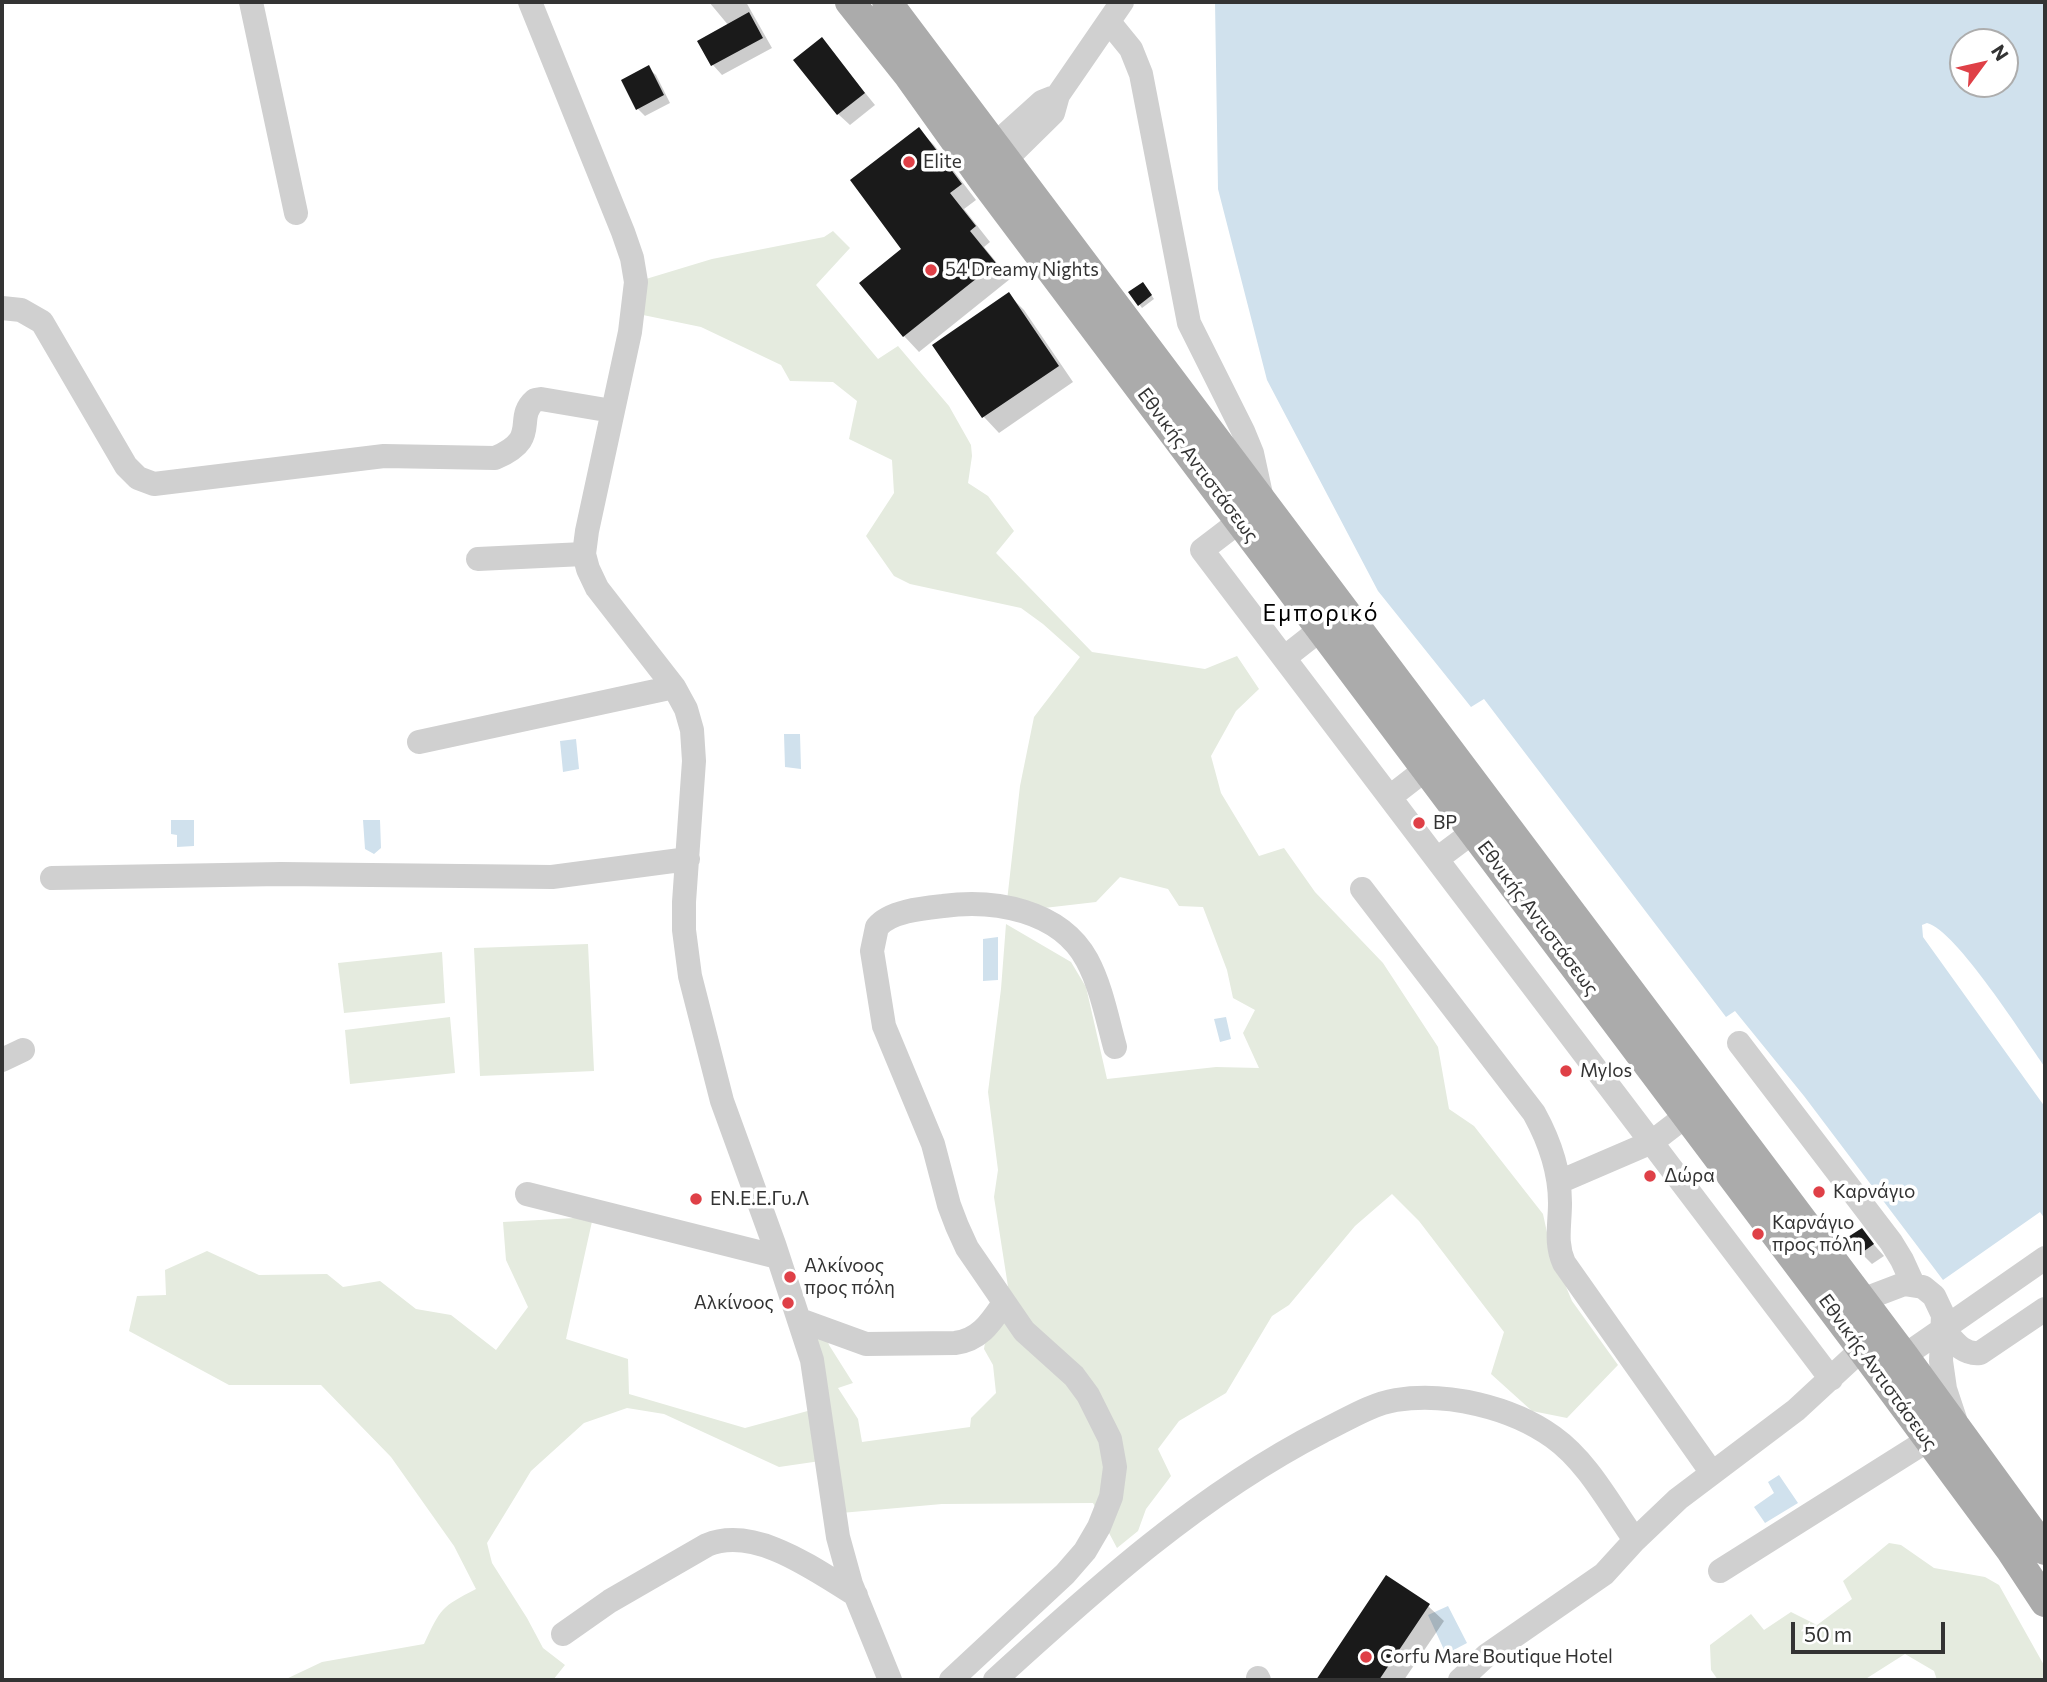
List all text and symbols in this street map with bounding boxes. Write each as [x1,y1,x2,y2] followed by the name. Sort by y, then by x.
[1949,28,2019,98] north arrow
[1987,40,2014,65] text: N
[923,151,962,173] place label: Elite
[901,154,917,170] marker: Elite
[945,259,1099,281] place label: 54 Dreamy Nights
[923,262,939,278] marker: 54 Dreamy Nights
[1133,383,1263,547] street label: Εθνικής Αντιστάσεως
[1263,599,1379,627] district label: Εμπορικό
[1433,812,1457,834] place label: BP
[1411,815,1427,831] marker: BP
[1473,836,1603,1000] street label: Εθνικής Αντιστάσεως
[1580,1060,1632,1082] place label: Mylos
[1558,1063,1574,1079] marker: Mylos
[1664,1165,1715,1187] place label: Δώρα
[1642,1168,1658,1184] marker: Δώρα
[1833,1181,1915,1203] place label: Καρνάγιο
[1811,1184,1827,1200] marker: Καρνάγιο
[710,1188,809,1210] place label: ΕΝ.Ε.Ε.Γυ.Λ
[688,1191,704,1207] marker: ΕΝ.Ε.Ε.Γυ.Λ
[1772,1212,1863,1256] place label: Καρνάγιο προς πόλη
[1750,1226,1766,1242] marker: Καρνάγιο προς πόλη
[804,1255,895,1299] place label: Αλκίνοος προς πόλη
[782,1269,798,1285] marker: Αλκίνοος προς πόλη
[1814,1290,1942,1454] street label: Εθνικής Αντιστάσεως
[694,1292,774,1314] place label: Αλκίνοος
[780,1295,796,1311] marker: Αλκίνοος
[1795,1608,1949,1652] scale bar
[1804,1621,1852,1646] text: 50 m
[1380,1646,1613,1668] place label: Corfu Mare Boutique Hotel
[1358,1649,1374,1665] marker: Corfu Mare Boutique Hotel

